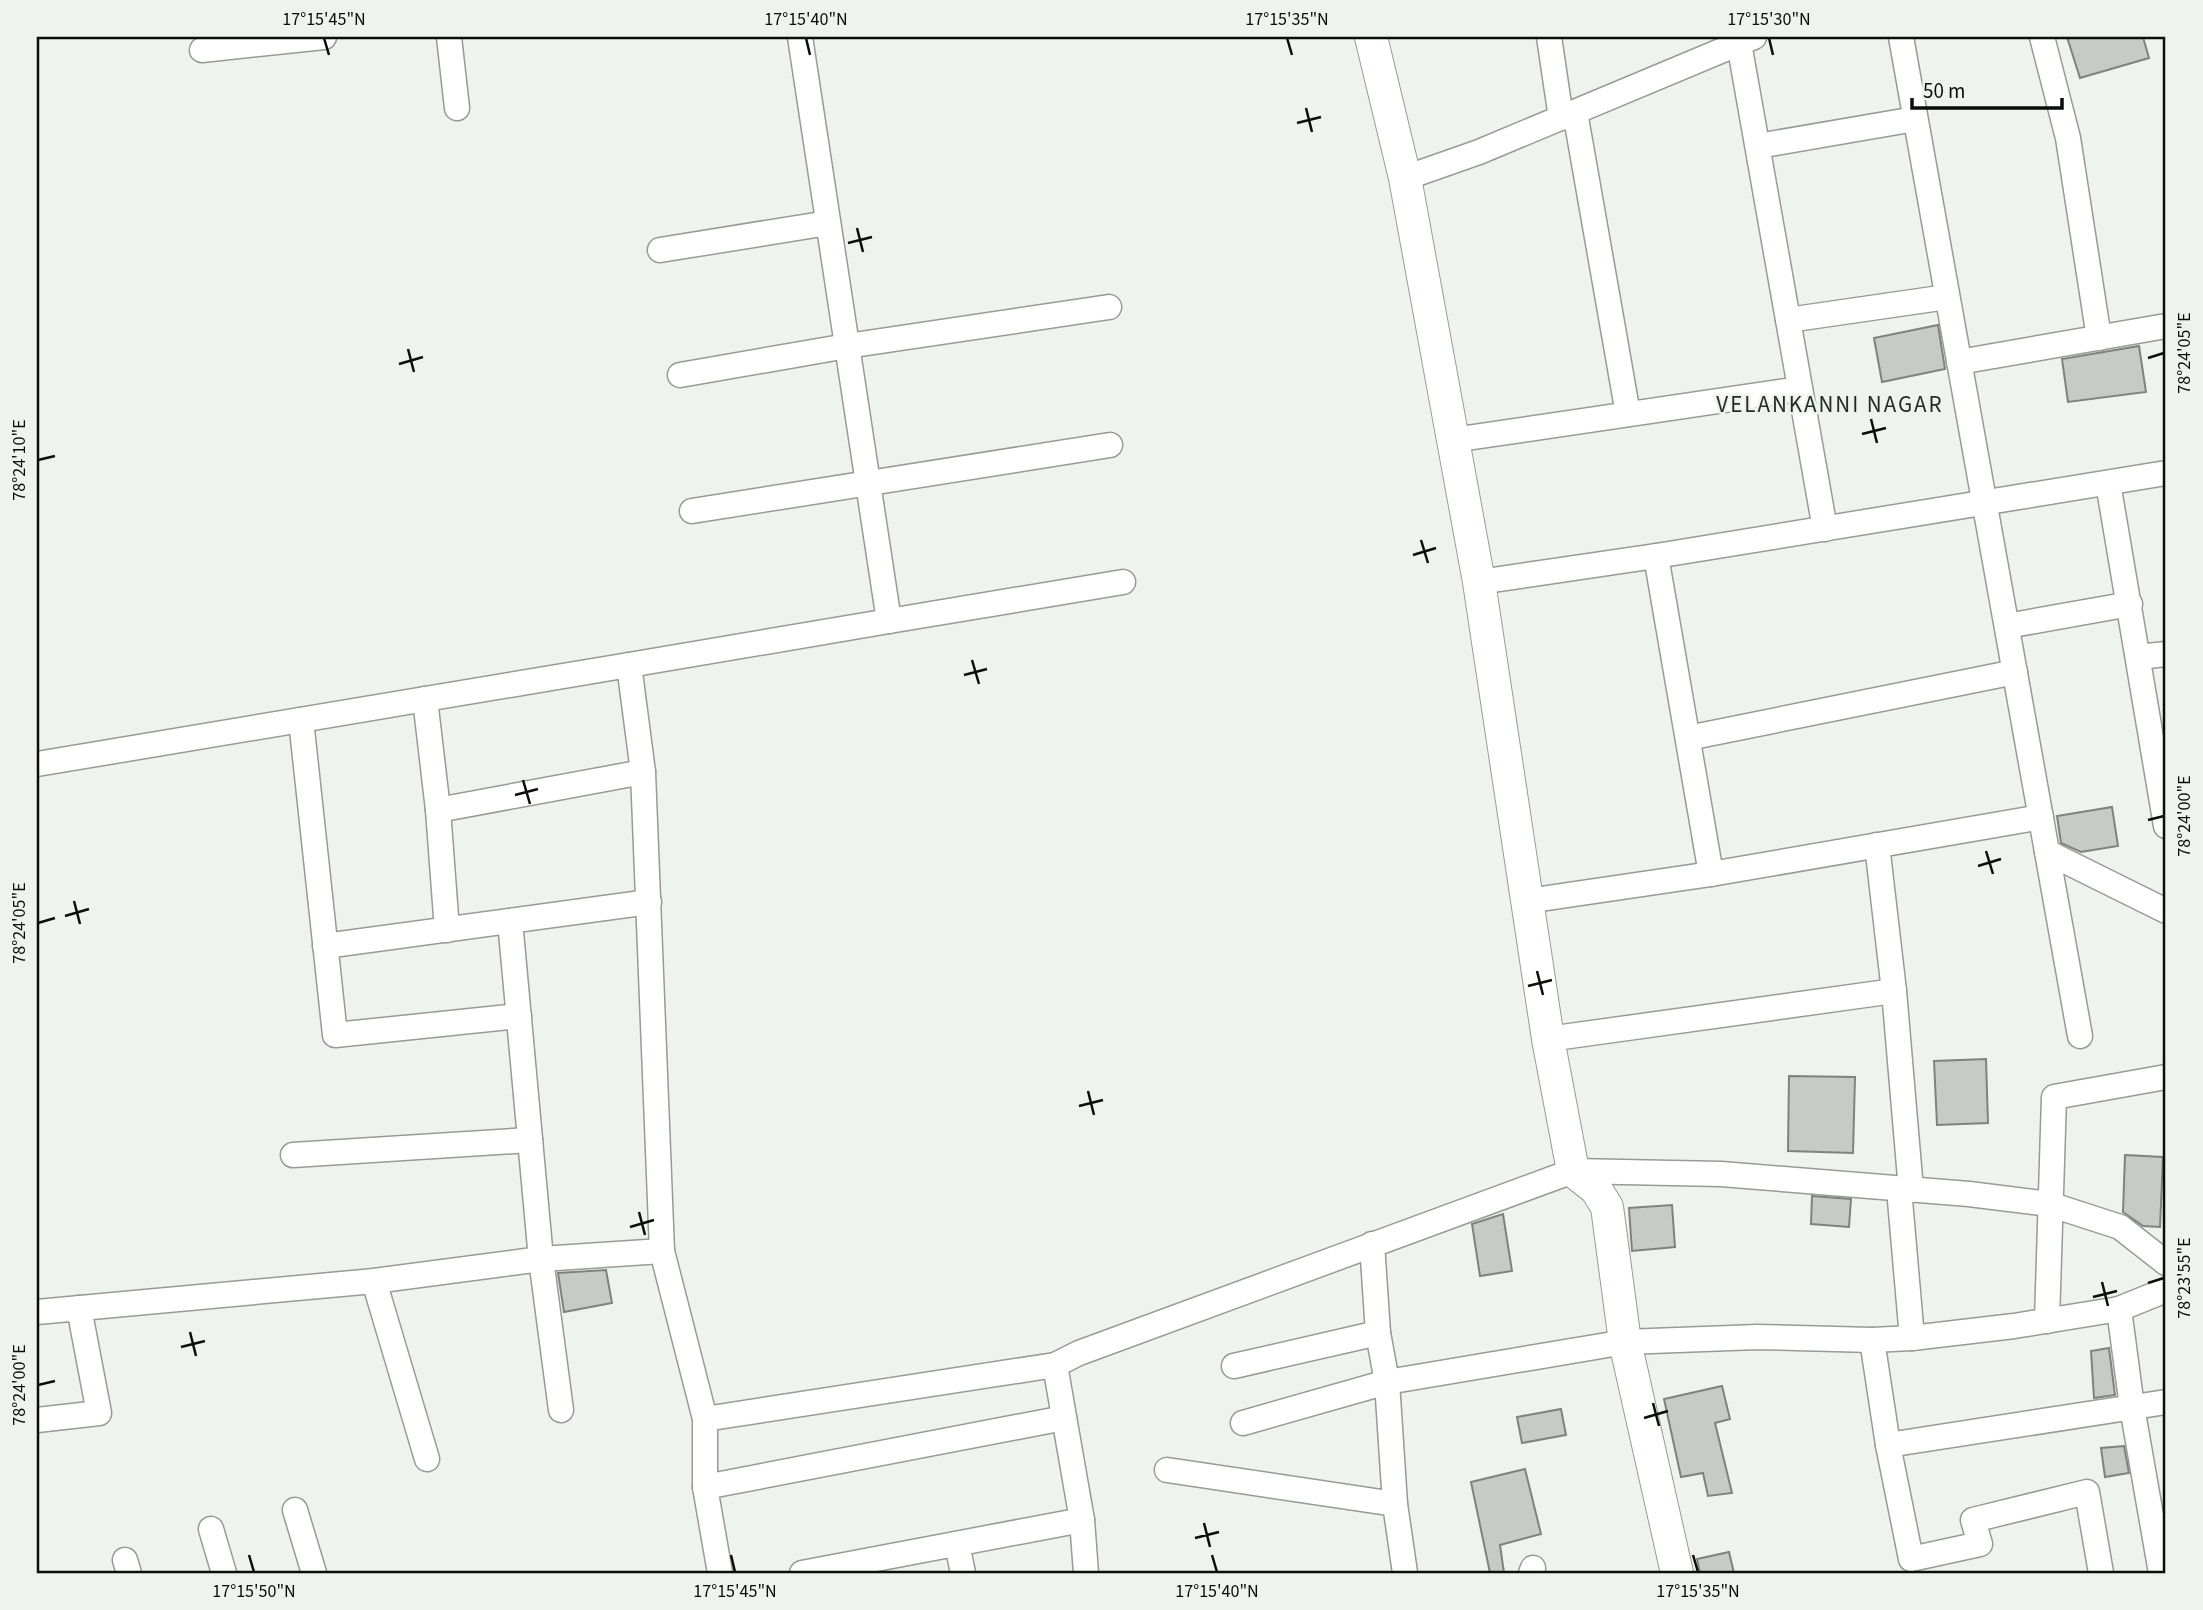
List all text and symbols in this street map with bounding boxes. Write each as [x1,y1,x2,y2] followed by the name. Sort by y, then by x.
[282,7,366,32] text: 17°15'45"N
[764,7,848,32] text: 17°15'40"N
[1245,7,1329,32] text: 17°15'35"N
[1727,7,1811,32] text: 17°15'30"N
[1912,66,2063,110] scale bar
[1923,76,1965,106] text: 50 m
[2172,312,2197,394] text: 78°24'05"E
[1716,388,1944,421] district label: VELANKANNI NAGAR
[7,419,32,501] text: 78°24'10"E
[2172,775,2197,857] text: 78°24'00"E
[7,882,32,964] text: 78°24'05"E
[2172,1237,2197,1319] text: 78°23'55"E
[7,1344,32,1426] text: 78°24'00"E
[212,1579,296,1604] text: 17°15'50"N
[693,1579,777,1604] text: 17°15'45"N
[1175,1579,1259,1604] text: 17°15'40"N
[1656,1579,1740,1604] text: 17°15'35"N

